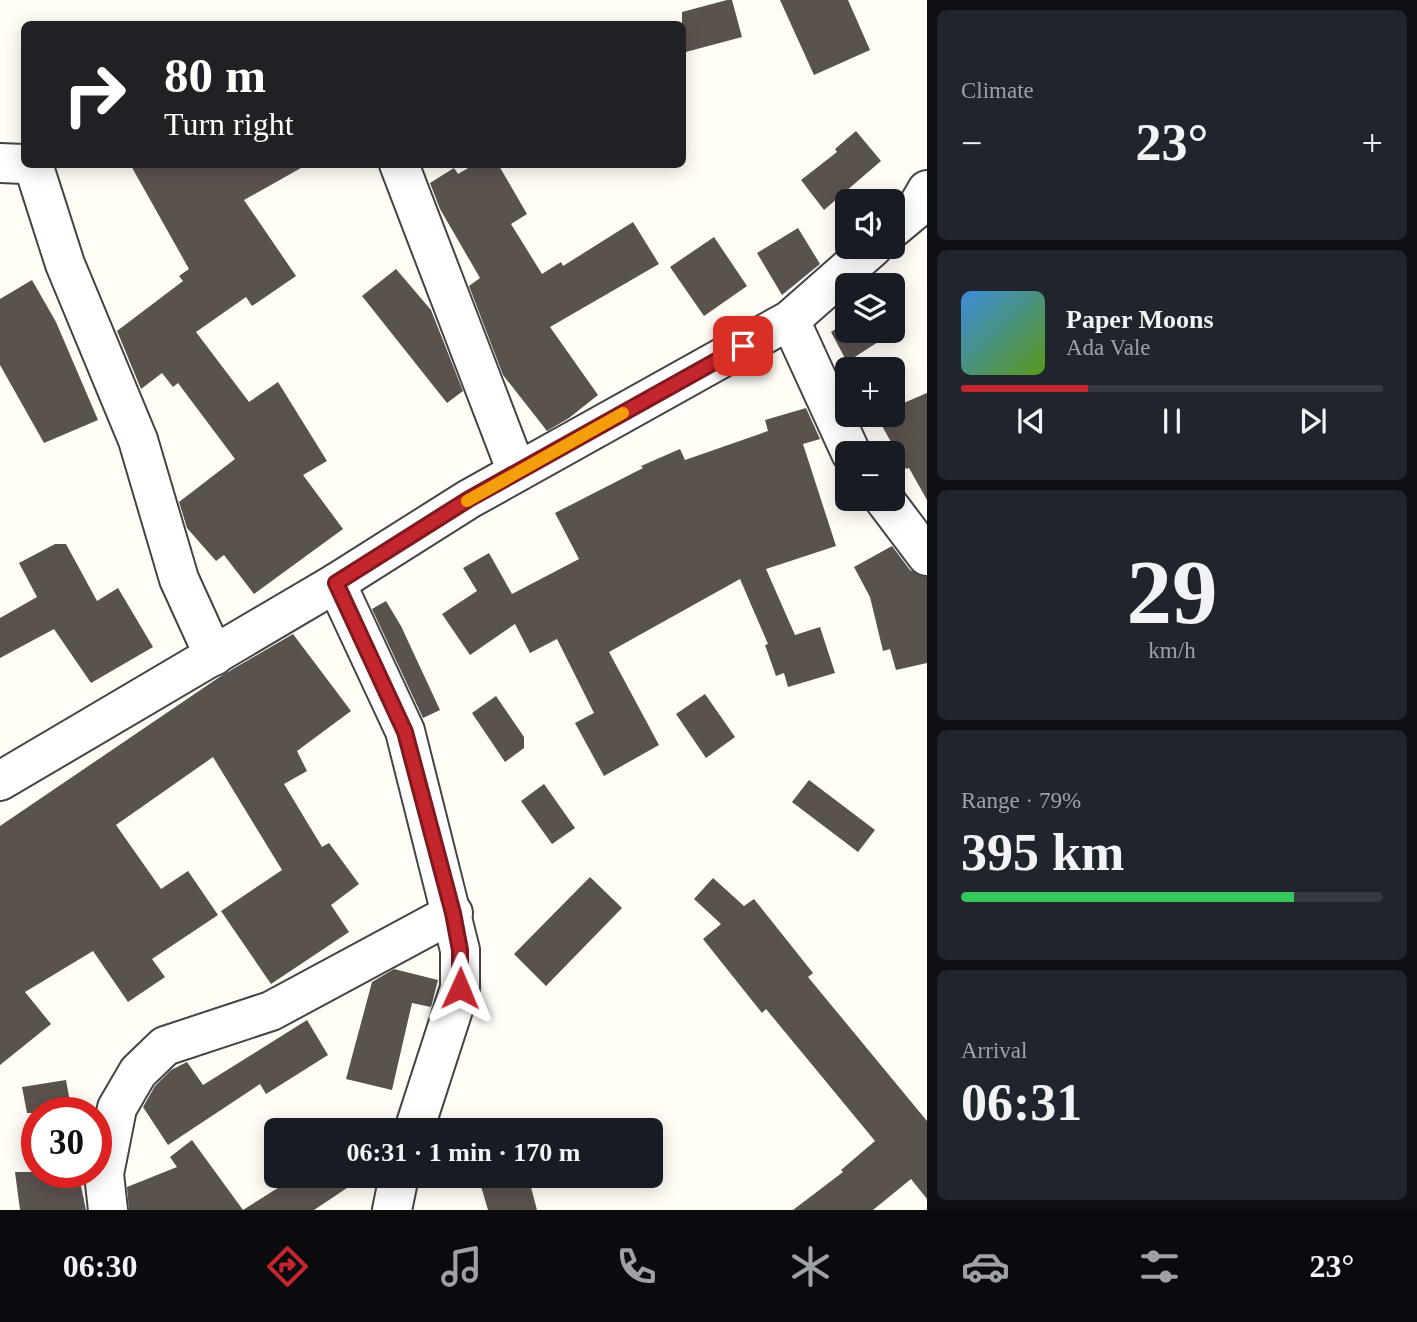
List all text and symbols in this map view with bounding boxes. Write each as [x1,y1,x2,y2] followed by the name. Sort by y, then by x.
[164,48,266,103] text: 80 m
[49,49,140,140] icon: right
[961,78,1034,103] text: Climate
[164,106,294,142] text: Turn right
[1136,114,1208,171] text: 23°
[961,122,982,164] text: −
[1362,122,1383,164] text: +
[835,189,905,511] map controls
[835,189,905,259] button: sound
[835,273,905,343] button: layers
[1066,305,1214,334] text: Paper Moons
[713,316,773,376] pin
[724,327,762,365] icon: arrive
[1066,335,1151,360] text: Ada Vale
[835,357,905,427] button: +
[1012,402,1050,440] icon: previous
[1153,402,1191,440] icon: pause
[1294,402,1332,440] icon: next
[835,441,905,511] button: −
[1127,542,1218,643] text: 29
[1148,638,1196,663] text: km/h
[961,788,1081,813] text: Range · 79%
[961,824,1124,881] text: 395 km
[423,951,497,1025] position arrow
[961,1038,1027,1063] text: Arrival
[961,1074,1082,1131] text: 06:31
[21,1097,112,1188] speed limit sign: 30
[347,1138,581,1167] text: 06:31 · 1 min · 170 m
[263,1242,312,1291] icon: directions
[437,1242,486,1291] icon: music
[612,1242,661,1291] icon: phone
[786,1242,835,1291] icon: climate
[961,1242,1010,1291] icon: car
[1135,1242,1184,1291] icon: filters
[63,1248,137,1284] text: 06:30
[1309,1248,1354,1284] text: 23°

